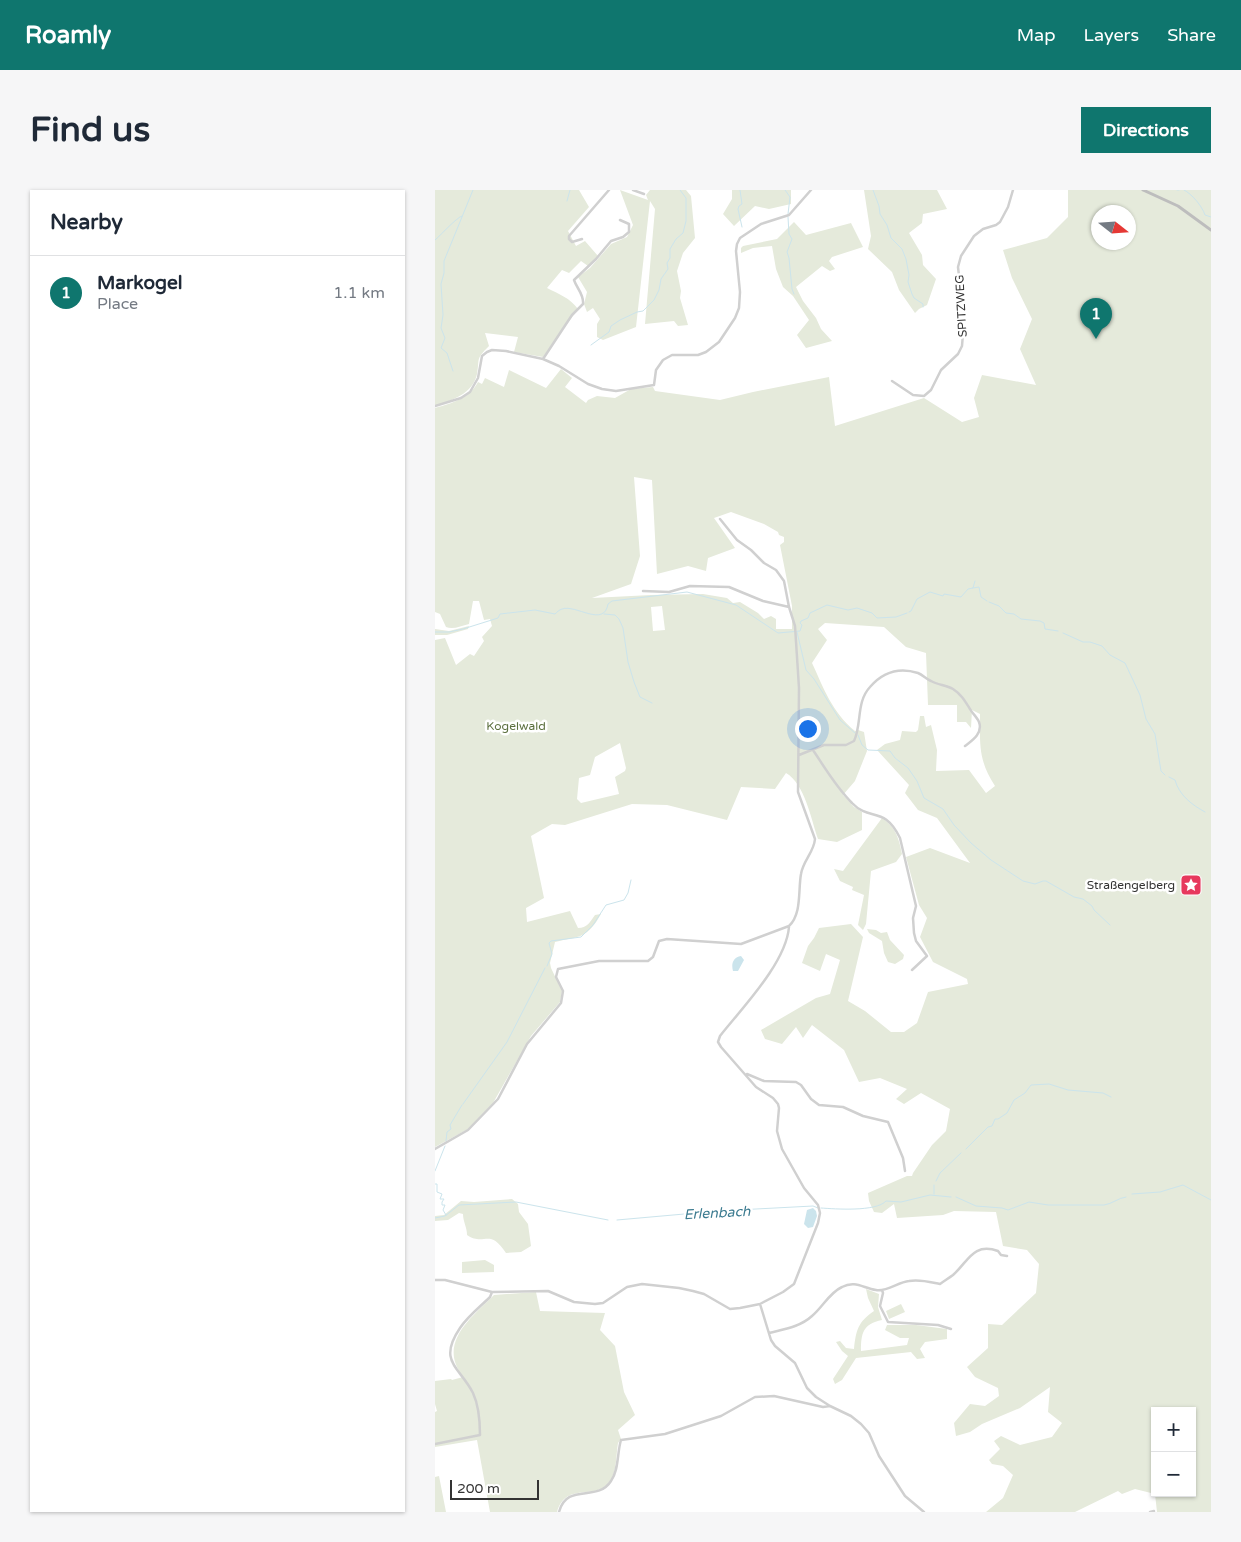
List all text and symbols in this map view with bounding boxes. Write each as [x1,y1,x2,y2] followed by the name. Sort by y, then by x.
[25,21,111,50] text: Roamly
[1017,24,1056,46] text: Map
[1084,24,1139,46] text: Layers
[1167,24,1216,46] text: Share
[1081,107,1211,153] button: Directions
[30,109,150,151] text: Find us
[1091,205,1136,250] north arrow
[50,210,123,235] text: Nearby
[97,272,183,294] text: Markogel
[952,274,970,338] street label: SPITZWEG
[61,283,71,303] text: 1
[333,283,385,303] text: 1.1 km
[97,294,138,314] text: Place
[1080,298,1112,339] pin: 1
[795,716,821,742] your location
[486,719,546,733] park label: Kogelwald
[1179,873,1203,897] place icon: Straßengelberg
[1087,878,1175,892] place label: Straßengelberg
[683,1203,751,1223] water label: Erlenbach
[1151,1407,1196,1497] map controls
[1151,1407,1196,1452] button: +
[1151,1452,1196,1497] button: −
[450,1477,539,1500] scale bar
[457,1480,500,1497] text: 200 m

